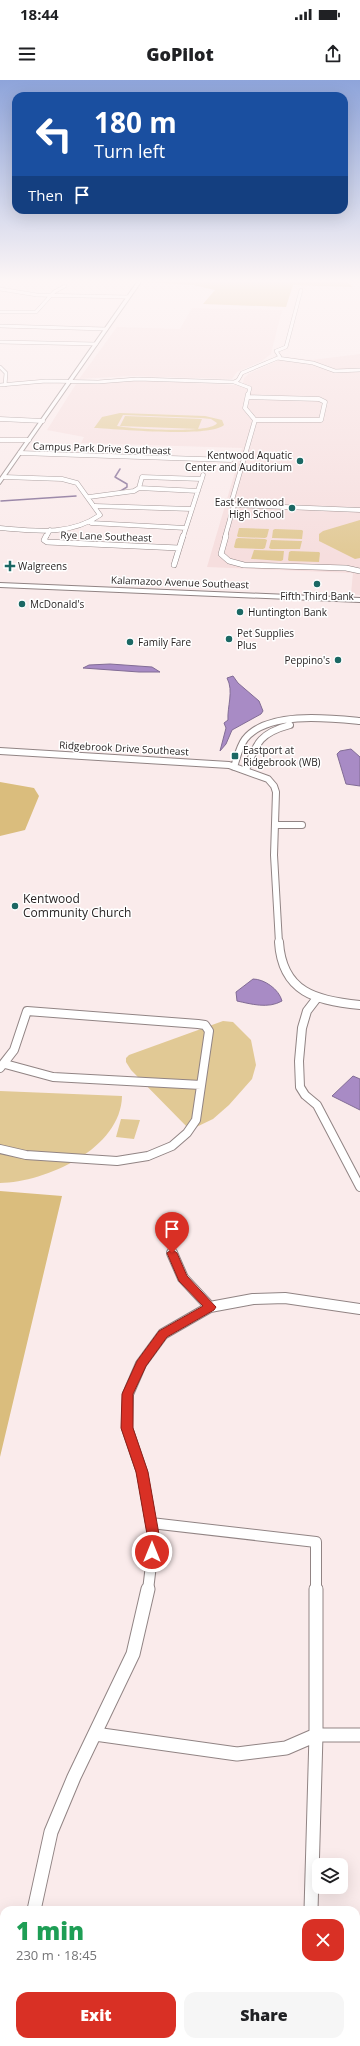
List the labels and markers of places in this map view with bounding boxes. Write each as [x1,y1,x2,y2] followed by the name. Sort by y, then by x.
[185,448,292,474] place label: Kentwood Aquatic Center and Auditorium
[295,456,305,466] marker: Kentwood Aquatic Center and Auditorium
[215,495,284,521] place label: East Kentwood High School
[287,503,297,513] marker: East Kentwood High School
[18,559,67,573] place label: Walgreens
[5,561,15,571] marker: Walgreens
[312,579,322,589] marker: Fifth Third Bank
[280,589,355,603] place label: Fifth Third Bank
[30,597,85,611] place label: McDonald's
[17,599,27,609] marker: McDonald's
[248,605,328,619] place label: Huntington Bank
[235,607,245,617] marker: Huntington Bank
[237,626,294,652] place label: Pet Supplies Plus
[224,634,234,644] marker: Pet Supplies Plus
[138,635,191,649] place label: Family Fare
[125,637,135,647] marker: Family Fare
[285,653,330,667] place label: Peppino's
[333,655,343,665] marker: Peppino's
[243,743,321,769] place label: Eastport at Ridgebrook (WB)
[230,751,240,761] marker: Eastport at Ridgebrook (WB)
[23,890,131,921] place label: Kentwood Community Church
[10,901,20,911] marker: Kentwood Community Church
[155,1212,189,1253] pin

